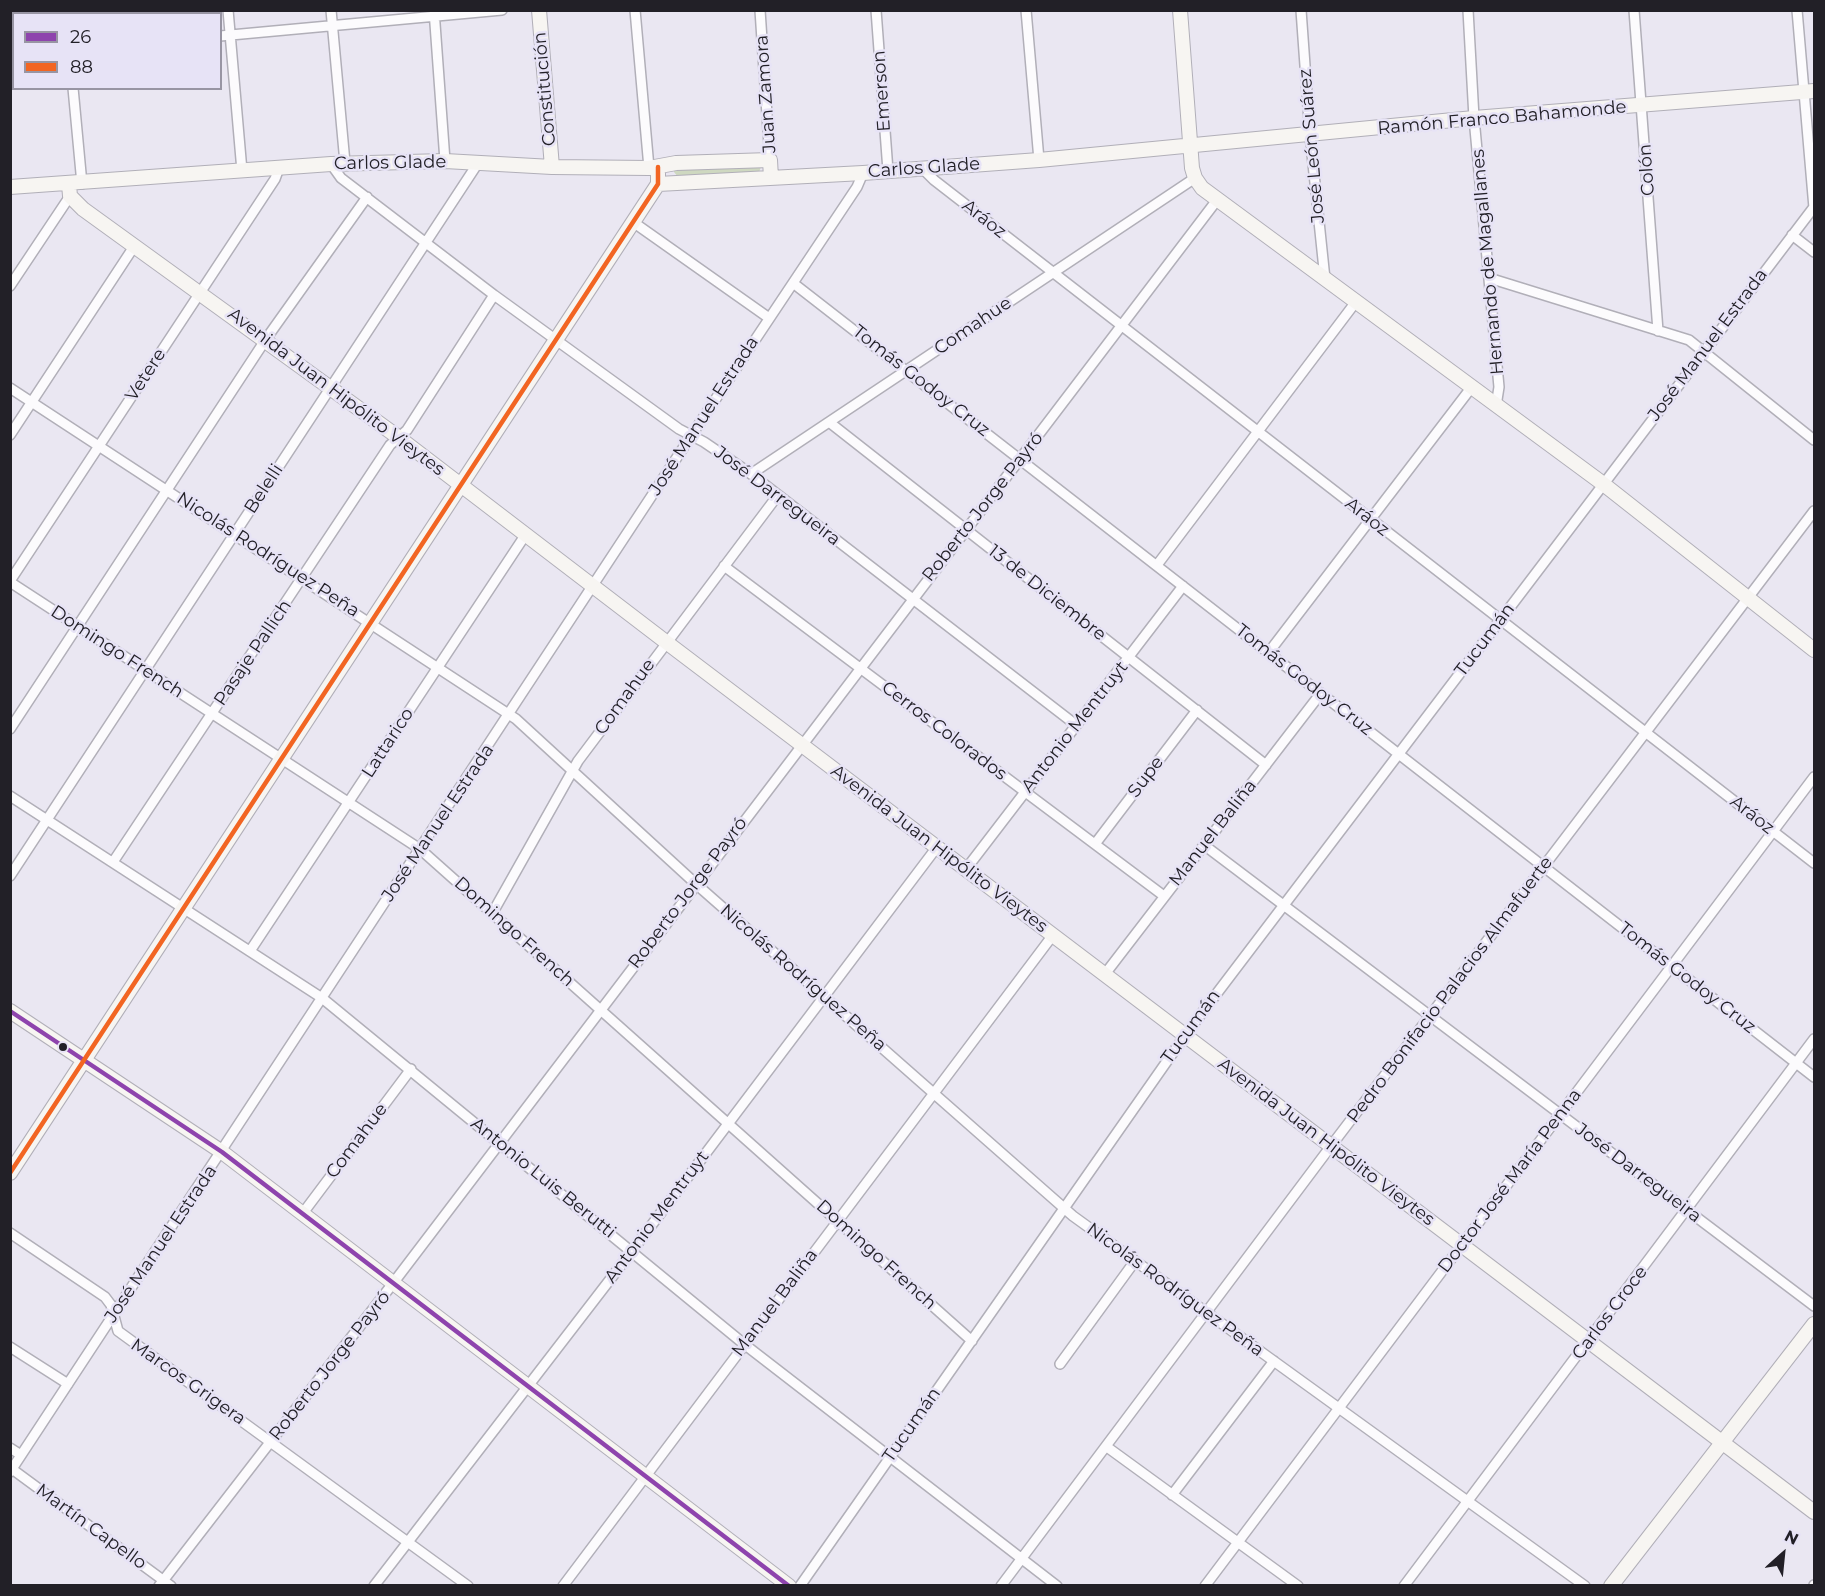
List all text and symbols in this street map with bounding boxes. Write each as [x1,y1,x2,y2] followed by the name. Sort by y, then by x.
[12,12,222,90] legend
[70,26,91,48] text: 26
[529,31,561,147] street label: Constitución
[751,34,781,154] street label: Juan Zamora
[868,50,896,132] street label: Emerson
[70,56,93,78] text: 88
[1294,68,1330,224] street label: José León Suárez
[1377,96,1627,140] street label: Ramón Franco Bahamonde
[1634,143,1660,197] street label: Colón
[1467,148,1509,376] street label: Hernando de Magallanes
[334,151,446,175] street label: Carlos Glade
[867,153,981,183] street label: Carlos Glade
[958,195,1010,243] street label: Aráoz
[1644,265,1772,425] street label: José Manuel Estrada
[930,292,1016,360] street label: Comahue
[223,303,449,481] street label: Avenida Juan Hipólito Vieytes
[848,321,994,441] street label: Tomás Godoy Cruz
[645,332,763,500] street label: José Manuel Estrada
[121,345,171,405] street label: Vetere
[918,428,1048,586] street label: Roberto Jorge Payró
[710,442,844,550] street label: José Darregueira
[240,460,288,518] street label: Belelli
[173,488,363,622] street label: Nicolás Rodríguez Peña
[1341,493,1393,541] street label: Aráoz
[984,540,1110,646] street label: 13 de Diciembre
[210,596,296,710] street label: Pasaje Pallich
[1450,599,1520,681] street label: Tucumán
[47,601,187,703] street label: Domingo French
[1231,620,1377,740] street label: Tomás Godoy Cruz
[590,655,660,739] street label: Comahue
[1017,657,1133,797] street label: Antonio Mentruyt
[877,677,1011,785] street label: Cerros Colorados
[357,704,419,782] street label: Lattarico
[377,740,499,906] street label: José Manuel Estrada
[1123,752,1169,802] street label: Supe
[826,760,1052,938] street label: Avenida Juan Hipólito Vieytes
[1165,775,1261,891] street label: Manuel Baliña
[1726,791,1778,839] street label: Aráoz
[624,813,752,973] street label: Roberto Jorge Payró
[1343,852,1557,1128] street label: Pedro Bonifacio Palacios Almafuerte
[450,872,578,992] street label: Domingo French
[715,900,891,1056] street label: Nicolás Rodríguez Peña
[1614,918,1760,1038] street label: Tomás Godoy Cruz
[1157,986,1225,1068] street label: Tucumán
[57,1041,69,1053] unlabelled marker
[1213,1053,1439,1231] street label: Avenida Juan Hipólito Vieytes
[1434,1085,1586,1277] street label: Doctor José María Penna
[322,1099,392,1183] street label: Comahue
[466,1113,620,1243] street label: Antonio Luis Berutti
[1571,1119,1705,1227] street label: José Darregueira
[600,1146,714,1288] street label: Antonio Mentruyt
[100,1161,222,1327] street label: José Manuel Estrada
[812,1195,940,1315] street label: Domingo French
[1082,1218,1268,1362] street label: Nicolás Rodríguez Peña
[728,1245,822,1361] street label: Manuel Baliña
[1568,1262,1652,1364] street label: Carlos Croce
[265,1287,395,1445] street label: Roberto Jorge Payró
[126,1334,250,1430] street label: Marcos Grigera
[878,1383,946,1467] street label: Tucumán
[31,1480,151,1574] street label: Martín Capello
[1753,1524,1813,1584] north arrow
[1781,1526,1801,1549] text: N

